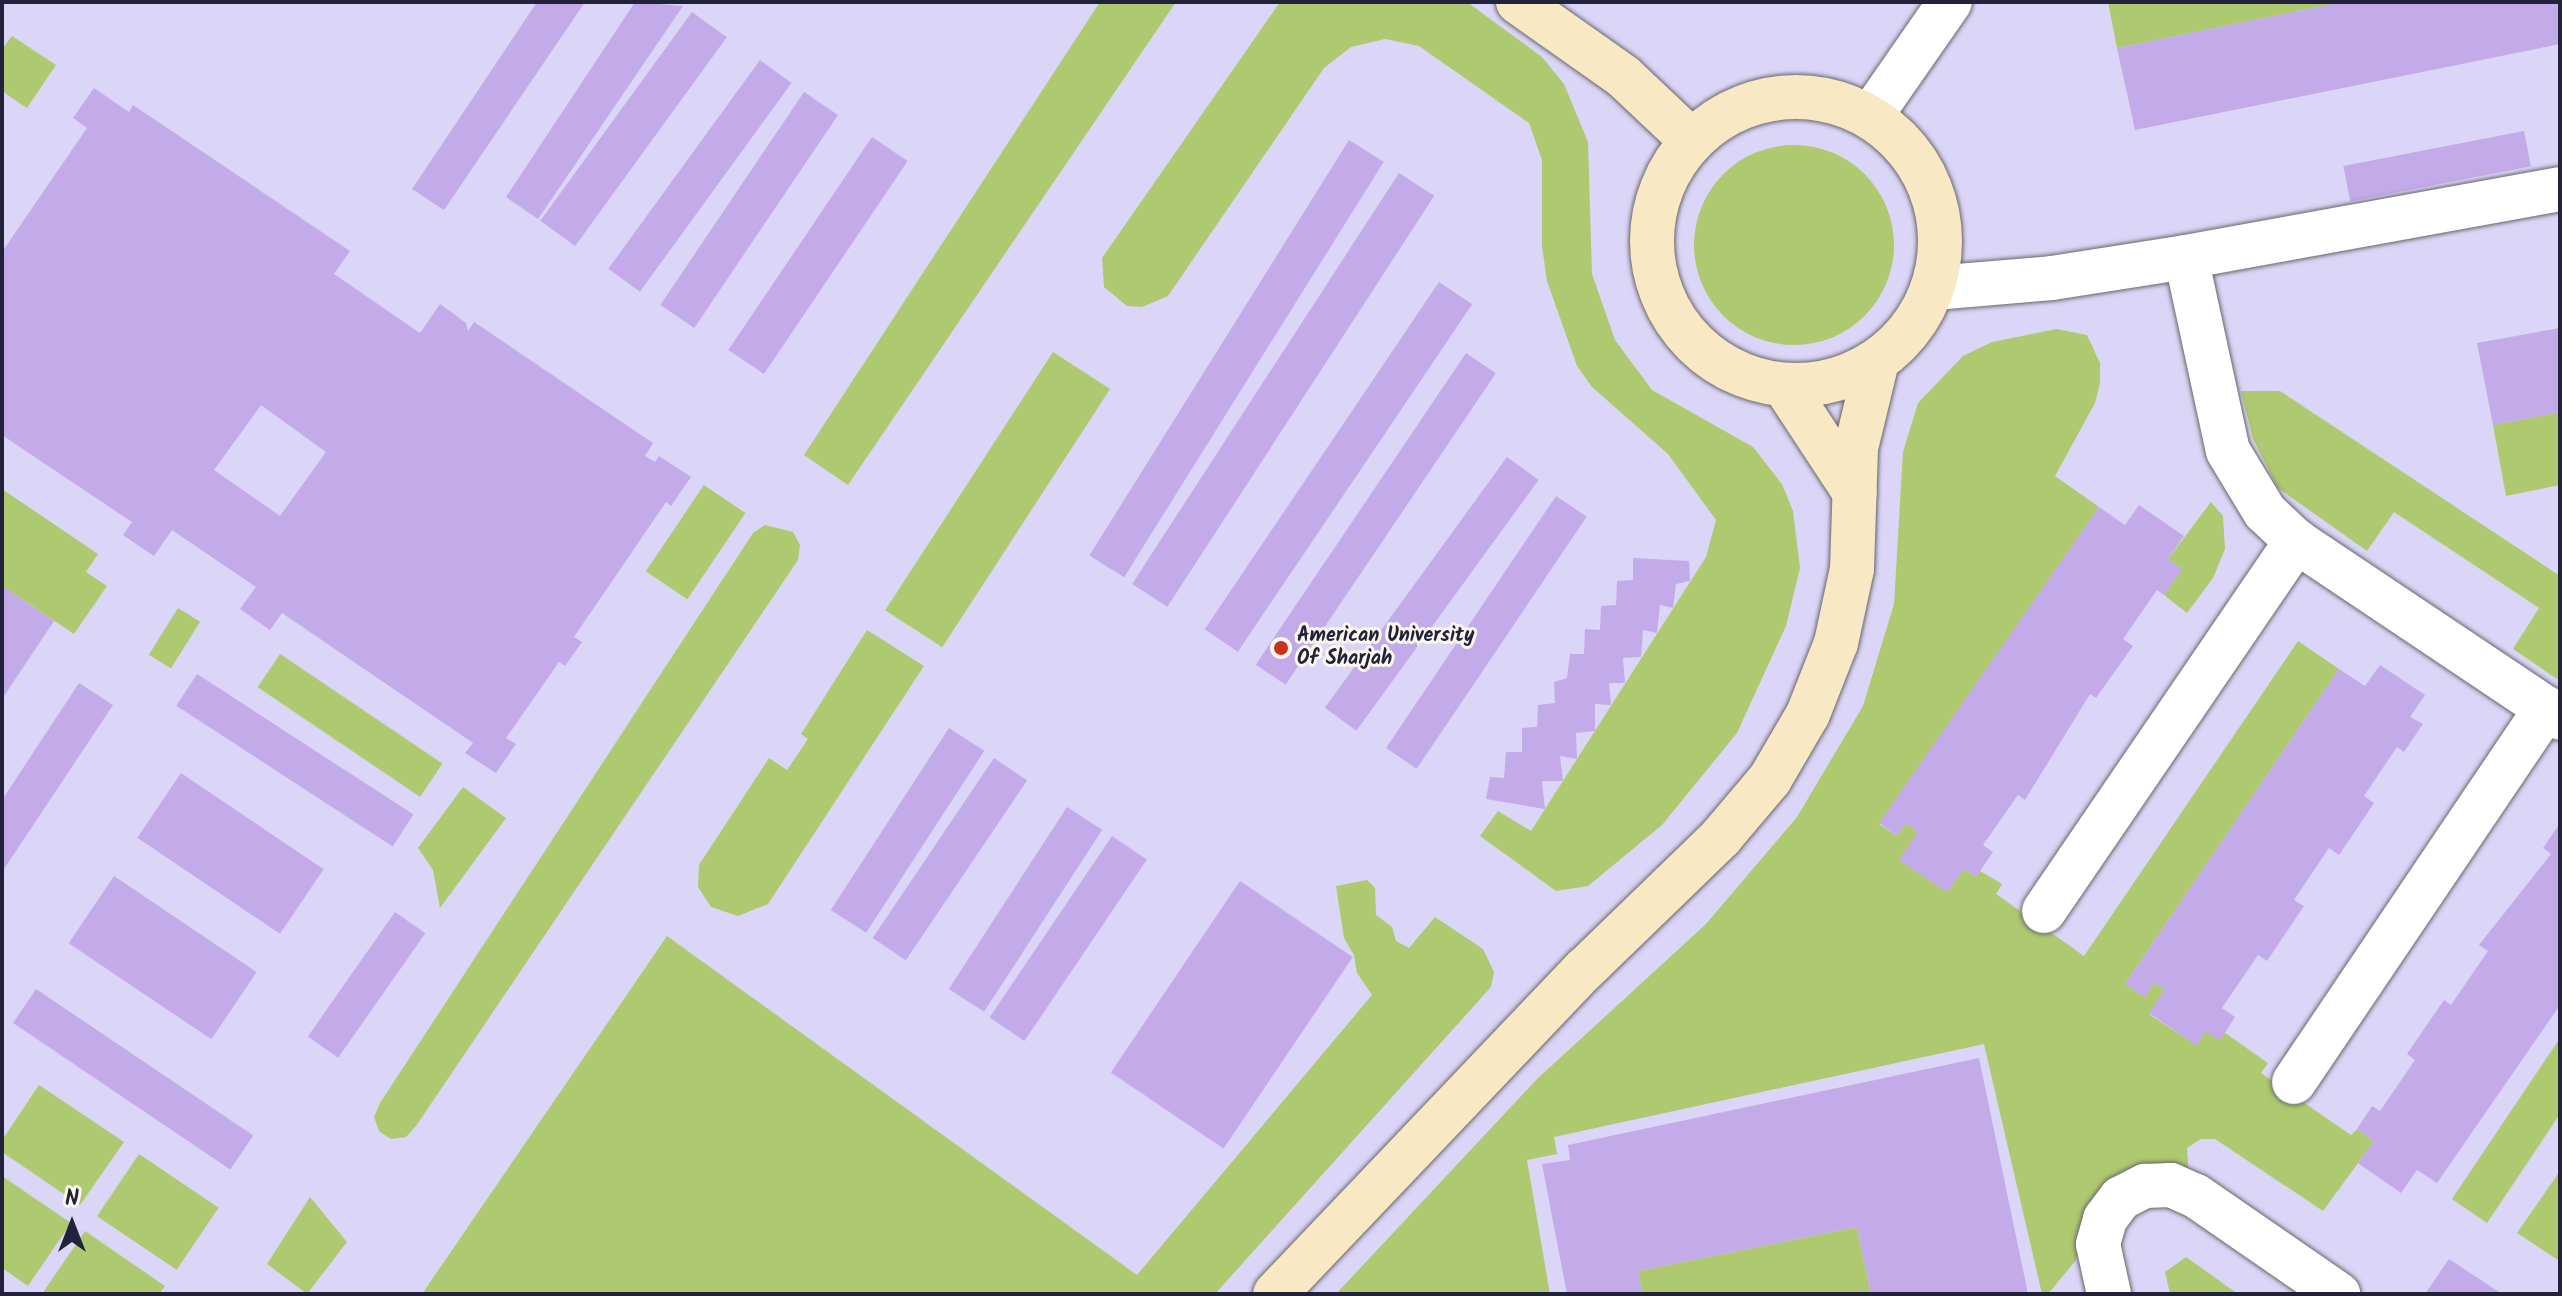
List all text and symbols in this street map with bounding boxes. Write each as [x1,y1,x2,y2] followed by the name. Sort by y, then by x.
[1297,624,1475,671] place label: American University Of Sharjah
[1272,639,1290,657] marker: American University Of Sharjah
[65,1182,79,1217] text: N
[32,1184,112,1264] north arrow

